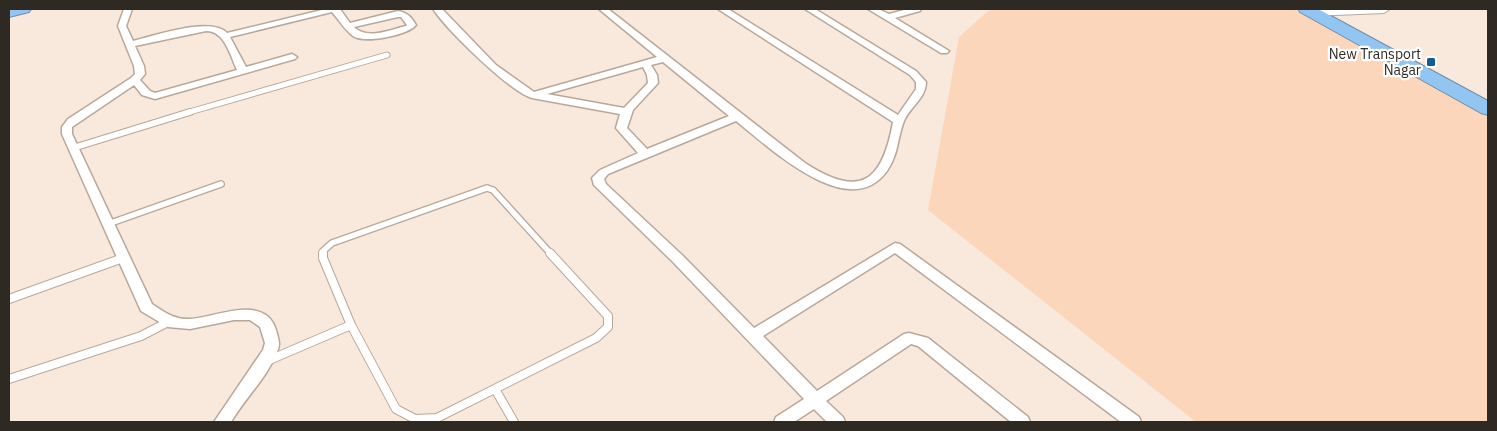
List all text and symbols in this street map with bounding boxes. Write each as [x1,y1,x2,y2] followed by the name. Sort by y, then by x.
[1329,45,1421,79] place label: New Transport Nagar
[1425,56,1437,68] marker: New Transport Nagar

